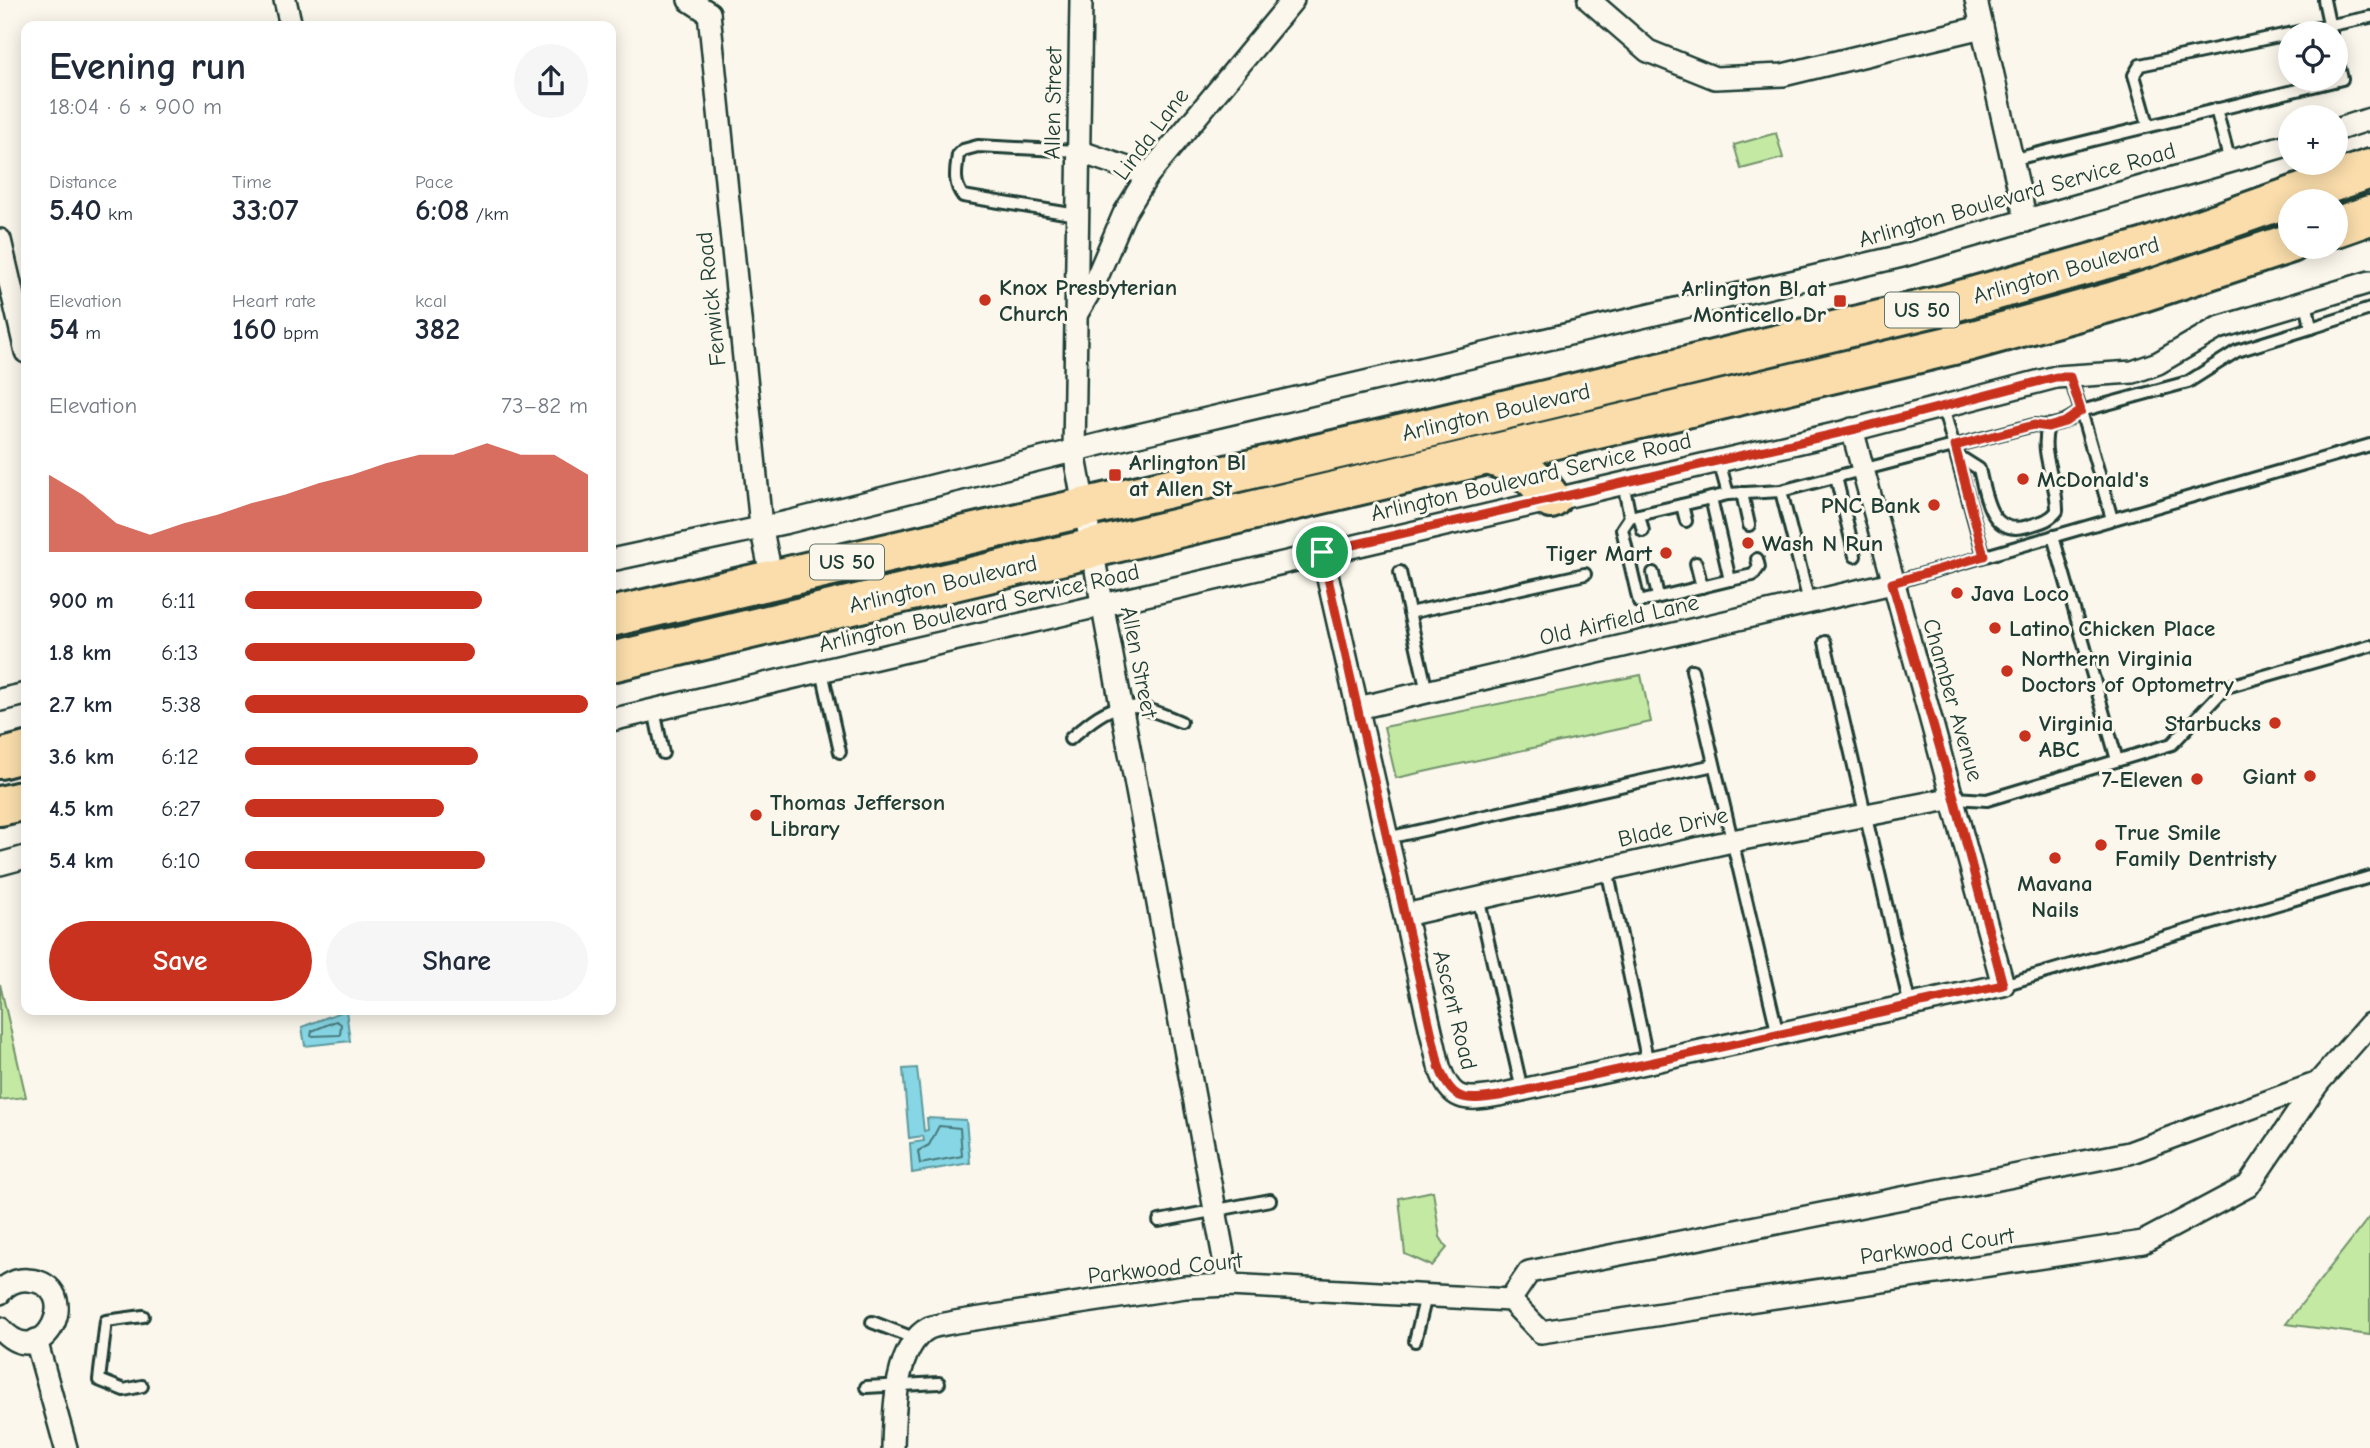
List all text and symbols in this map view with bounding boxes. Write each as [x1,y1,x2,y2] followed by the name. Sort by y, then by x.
[2278,21,2348,259] map controls
[2278,21,2348,91] button: locate
[514,44,588,118] button: share
[49,45,246,89] text: Evening run
[1039,45,1068,160] street label: Allen Street
[1108,83,1194,185] street label: Linda Lane
[49,93,222,120] text: 18:04 · 6 × 900 m
[2278,105,2348,175] button: +
[1855,137,2179,253] street label: Arlington Boulevard Service Road
[49,171,117,193] text: Distance
[232,171,271,193] text: Time
[415,171,453,193] text: Pace
[2278,189,2348,259] button: −
[49,193,102,228] text: 5.40
[232,193,298,228] text: 33:07
[415,193,469,228] text: 6:08
[102,203,133,225] text: km
[469,203,509,225] text: /km
[1970,230,2162,310] street label: Arlington Boulevard
[691,231,731,367] street label: Fenwick Road
[999,274,1177,327] place label: Knox Presbyterian Church
[1681,275,1827,328] place label: Arlington Bl at Monticello Dr
[49,290,122,312] text: Elevation
[232,290,316,312] text: Heart rate
[415,290,447,312] text: kcal
[977,292,993,308] marker: Knox Presbyterian Church
[1885,292,1959,328] road number: US 50
[1832,293,1848,309] marker: Arlington Bl at Monticello Dr
[49,312,79,347] text: 54
[232,312,277,347] text: 160
[415,312,460,347] text: 382
[79,322,101,344] text: m
[277,322,319,344] text: bpm
[1399,377,1593,447] street label: Arlington Boulevard
[49,392,137,419] text: Elevation
[501,392,588,419] text: 73–82 m
[1368,427,1694,527] street label: Arlington Boulevard Service Road
[1129,449,1246,502] place label: Arlington Bl at Allen St
[2037,466,2149,493] place label: McDonald's
[1107,467,1123,483] marker: Arlington Bl at Allen St
[2015,471,2031,487] marker: McDonald's
[1821,492,1920,519] place label: PNC Bank
[1926,497,1942,513] marker: PNC Bank
[1292,522,1352,582] pin
[1762,530,1883,557] place label: Wash N Run
[1303,533,1341,571] icon: arrive
[1740,535,1756,551] marker: Wash N Run
[1546,540,1652,567] place label: Tiger Mart
[810,544,884,580] road number: US 50
[1658,545,1674,561] marker: Tiger Mart
[846,549,1040,619] street label: Arlington Boulevard
[816,558,1142,658] street label: Arlington Boulevard Service Road
[1971,580,2069,607] place label: Java Loco
[1949,585,1965,601] marker: Java Loco
[49,587,114,614] text: 900 m
[161,587,196,614] text: 6:11
[1537,589,1701,651] street label: Old Airfield Lane
[1115,604,1163,721] street label: Allen Street
[2009,615,2215,642] place label: Latino Chicken Place
[1917,616,1989,784] street label: Chamber Avenue
[1987,620,2003,636] marker: Latino Chicken Place
[49,639,112,666] text: 1.8 km
[161,639,198,666] text: 6:13
[2021,645,2234,698] place label: Northern Virginia Doctors of Optometry
[1999,663,2015,679] marker: Northern Virginia Doctors of Optometry
[49,691,113,718] text: 2.7 km
[161,691,201,718] text: 5:38
[2039,710,2114,763] place label: Virginia ABC
[2165,710,2261,737] place label: Starbucks
[2267,715,2283,731] marker: Starbucks
[2017,728,2033,744] marker: Virginia ABC
[49,743,114,770] text: 3.6 km
[161,743,199,770] text: 6:12
[2242,763,2296,790] place label: Giant
[2102,766,2183,793] place label: 7-Eleven
[2302,768,2318,784] marker: Giant
[2189,771,2205,787] marker: 7-Eleven
[770,789,945,842] place label: Thomas Jefferson Library
[49,795,114,822] text: 4.5 km
[161,795,201,822] text: 6:27
[1615,801,1731,853] street label: Blade Drive
[748,807,764,823] marker: Thomas Jefferson Library
[2115,819,2277,872] place label: True Smile Family Dentristy
[2093,837,2109,853] marker: True Smile Family Dentristy
[49,847,114,874] text: 5.4 km
[161,847,201,874] text: 6:10
[2047,850,2063,866] marker: Mavana Nails
[2017,870,2093,923] place label: Mavana Nails
[49,921,312,1001] button: Save
[326,921,588,1001] button: Share
[1427,947,1483,1073] street label: Ascent Road
[1858,1222,2017,1270] street label: Parkwood Court
[1086,1246,1245,1290] street label: Parkwood Court

